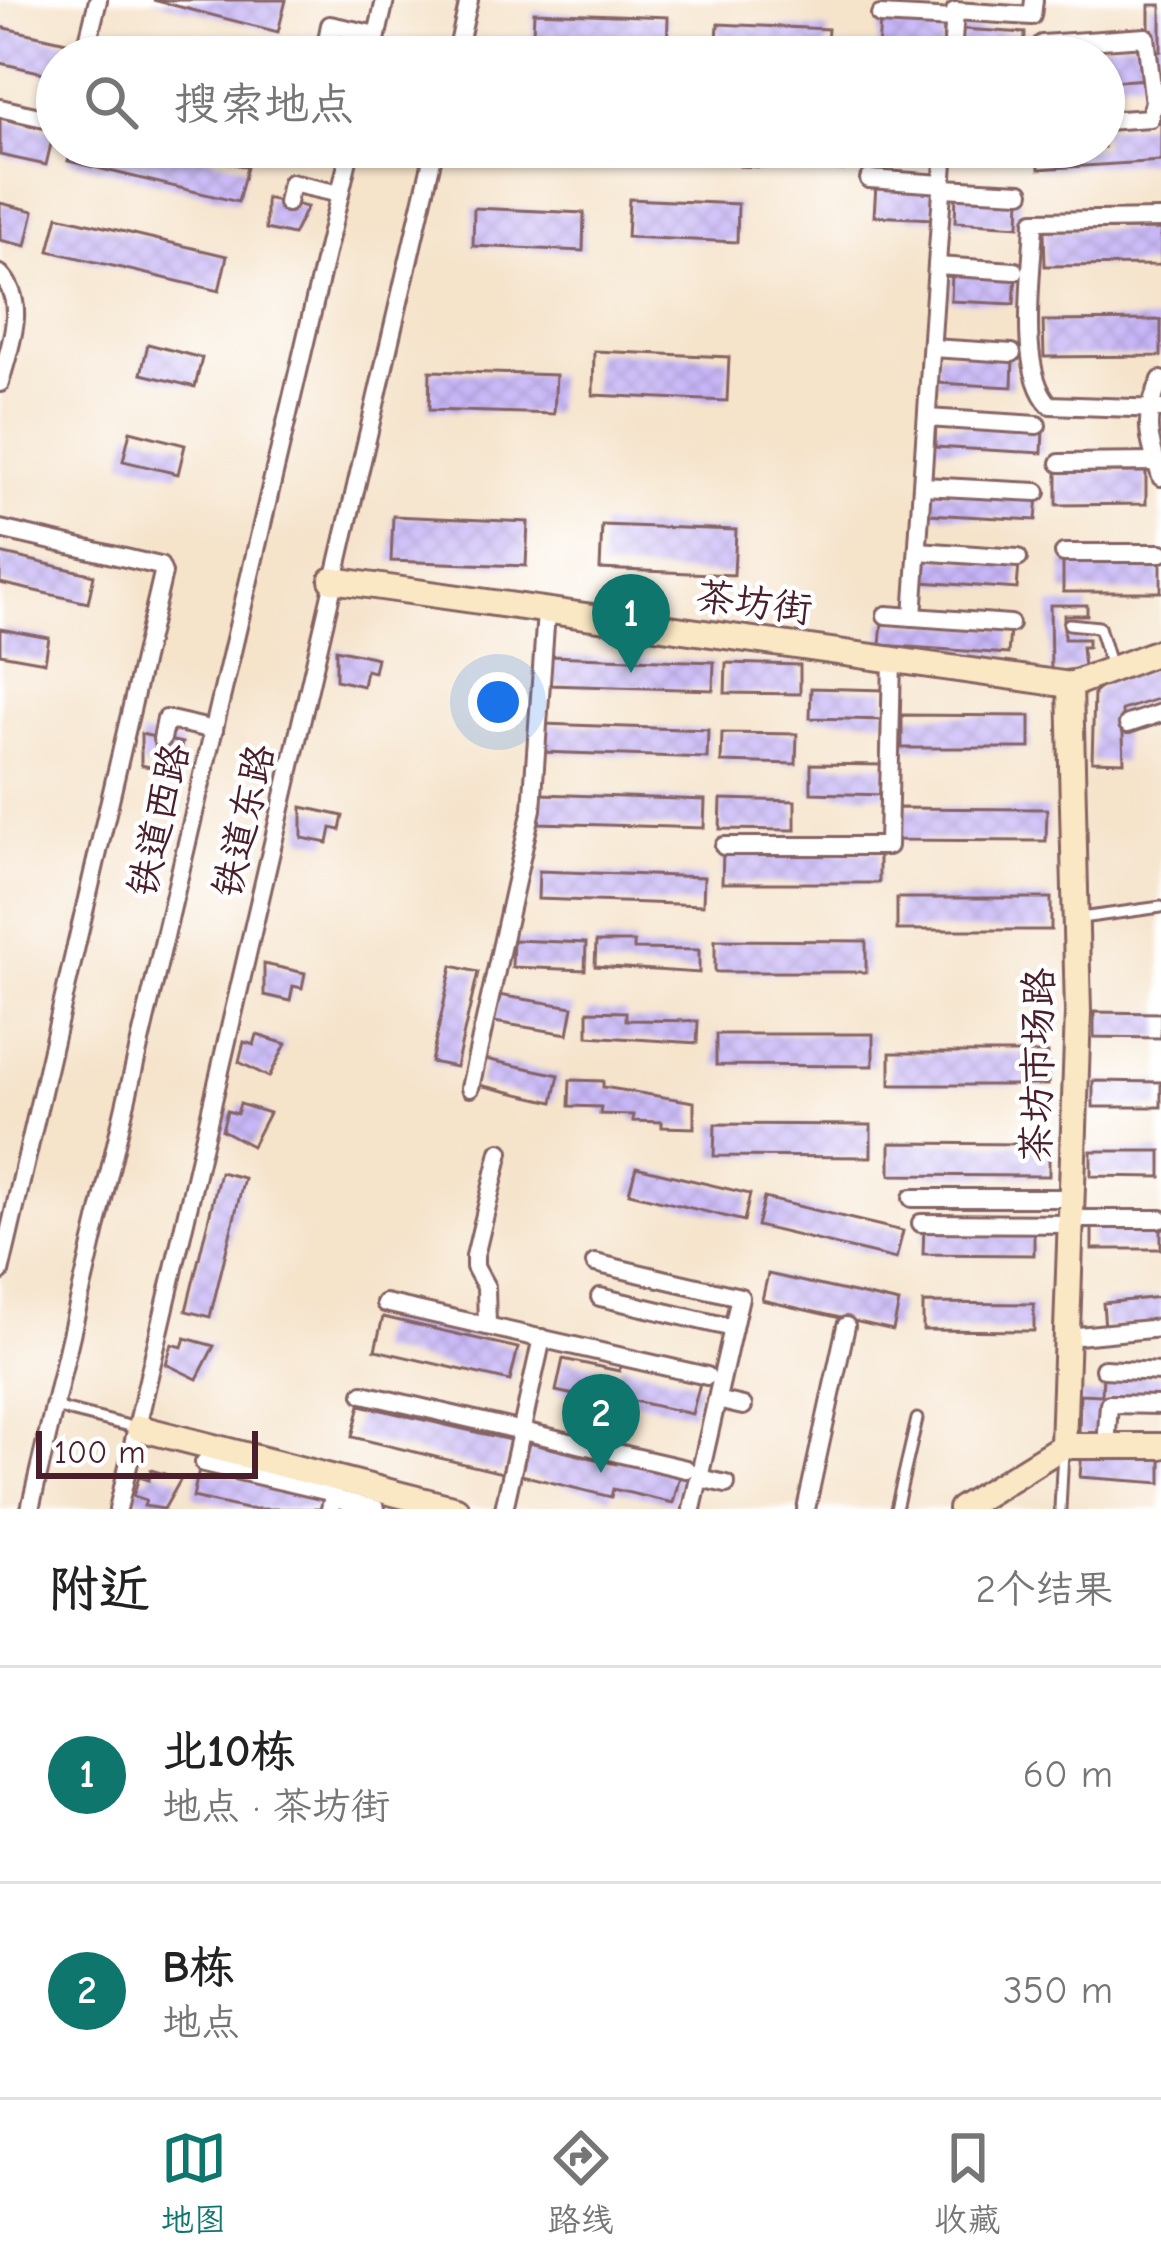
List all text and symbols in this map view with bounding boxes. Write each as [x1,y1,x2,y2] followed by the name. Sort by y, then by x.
[36,36,1125,168] search box
[78,69,144,135] icon: search
[174,78,354,130] text: 搜索地点
[592,574,670,673] pin: 1
[693,574,815,632] street label: 茶坊街
[468,672,528,732] your location
[120,739,198,901] street label: 铁道西路
[205,740,283,902] street label: 铁道东路
[1014,967,1062,1163] street label: 茶坊市场路
[562,1374,640,1473] pin: 2
[36,1425,258,1478] scale bar
[54,1433,146,1471] text: 100 m
[48,1560,150,1619] text: 附近
[976,1567,1113,1612] text: 2个结果
[162,1725,295,1777] text: 北10栋
[79,1752,95,1797] text: 1
[1023,1752,1113,1797] text: 60 m
[162,1784,390,1829] text: 地点 · 茶坊街
[162,1941,235,1993] text: B栋
[77,1968,97,2013] text: 2
[1003,1968,1113,2013] text: 350 m
[162,2000,240,2045] text: 地点
[161,2125,227,2240] tab: 地图
[548,2125,614,2240] tab: 路线
[935,2125,1001,2240] tab: 收藏

